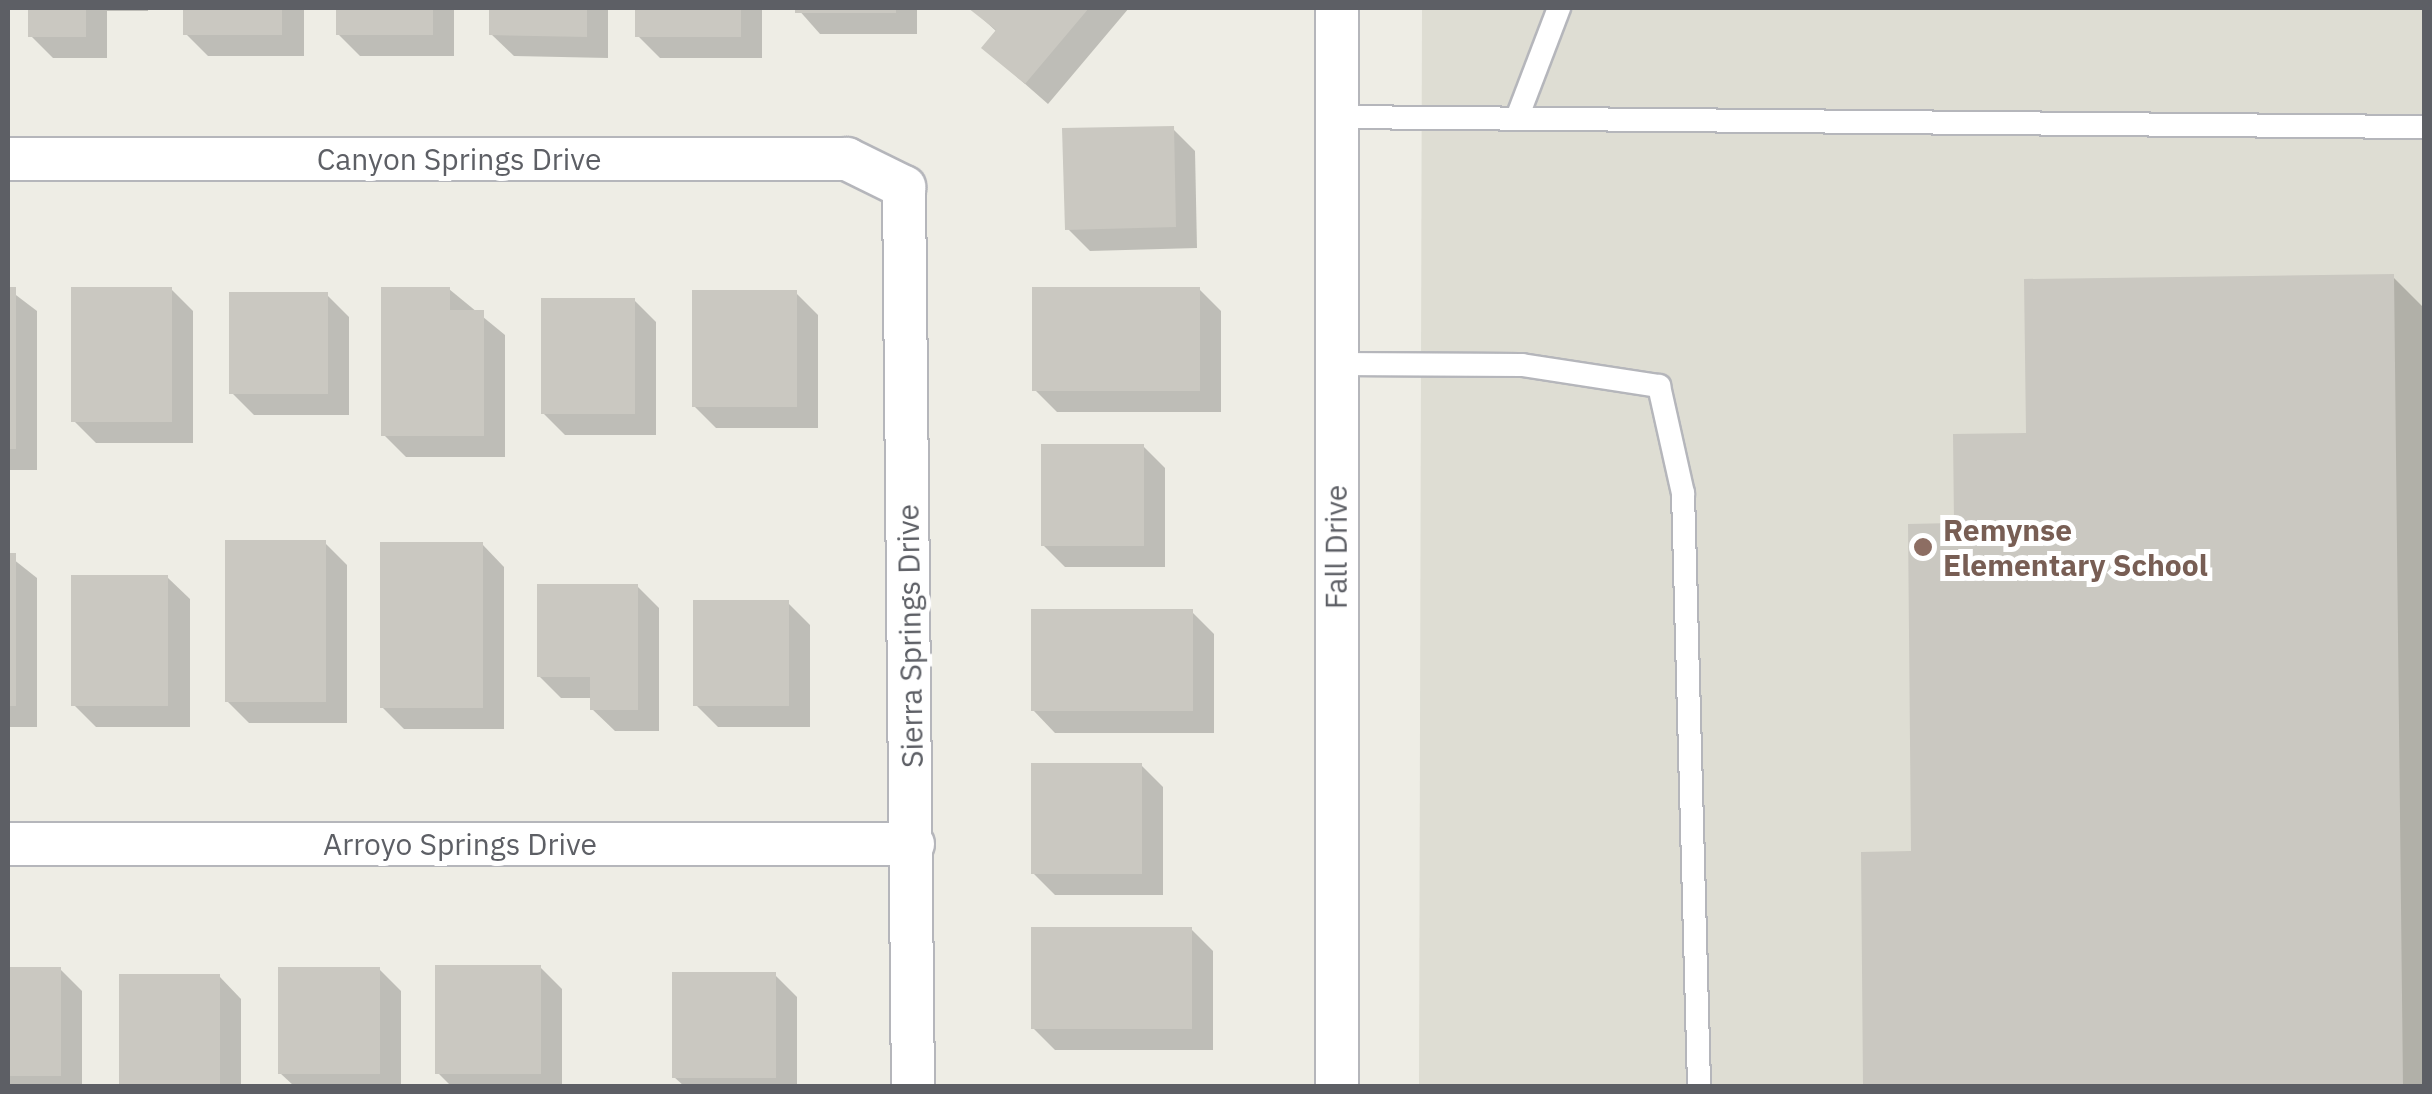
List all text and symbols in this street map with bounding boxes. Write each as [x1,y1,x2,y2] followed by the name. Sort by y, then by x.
[317,141,601,177] street label: Canyon Springs Drive
[1318,485,1354,609] street label: Fall Drive
[890,504,930,768] street label: Sierra Springs Drive
[1943,512,2208,582] place label: Remynse Elementary School
[1912,536,1934,558] marker: Remynse Elementary School
[323,826,597,862] street label: Arroyo Springs Drive

